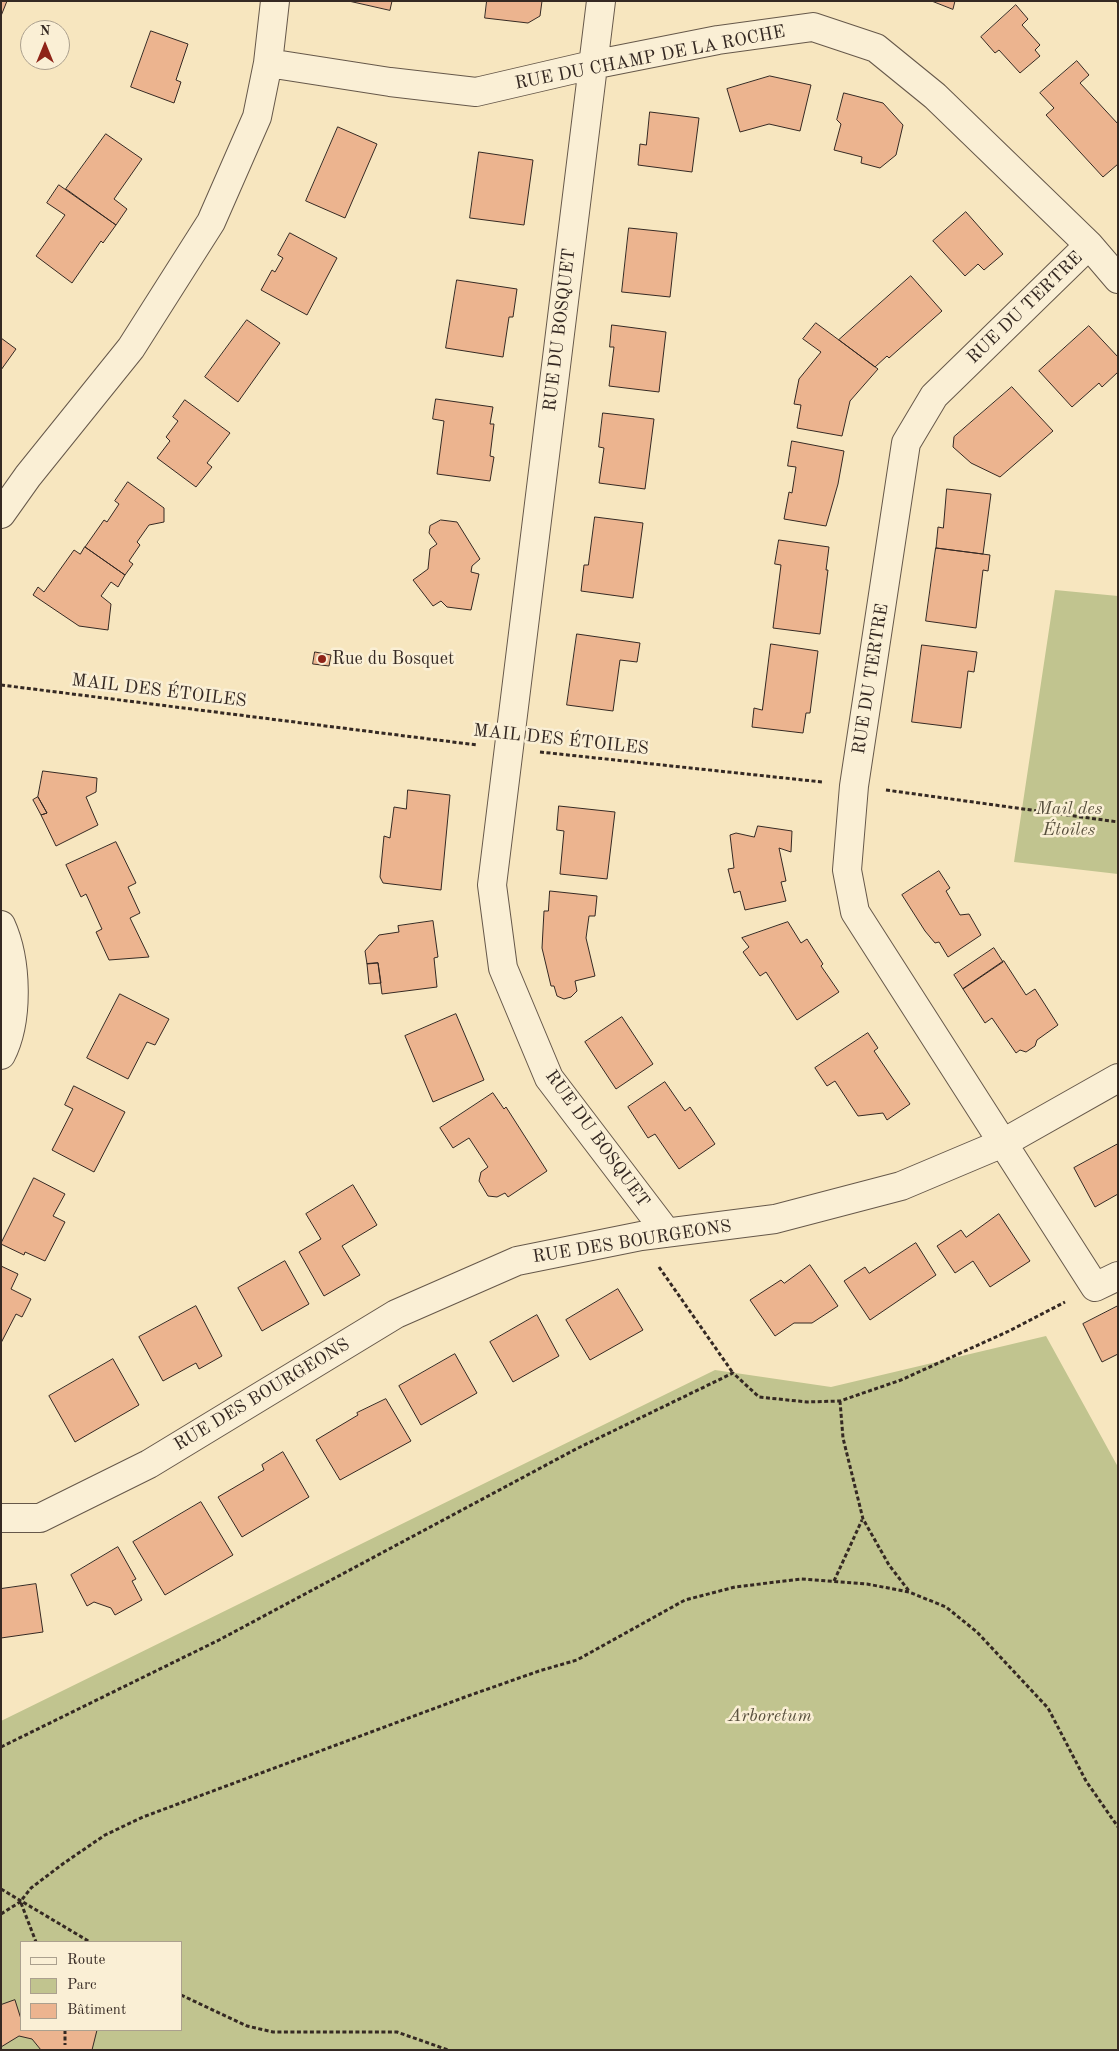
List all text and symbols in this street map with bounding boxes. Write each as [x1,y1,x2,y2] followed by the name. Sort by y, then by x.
[20,20,70,70] north arrow
[513,21,787,95] street label: RUE DU CHAMP DE LA ROCHE
[40,24,50,38] text: N
[539,247,581,413] street label: RUE DU BOSQUET
[963,247,1087,369] street label: RUE DU TERTRE
[848,602,894,756] street label: RUE DU TERTRE
[332,648,454,670] place label: Rue du Bosquet
[316,653,328,665] marker: Rue du Bosquet
[70,670,248,712] street label: MAIL DES ÉTOILES
[472,720,650,760] street label: MAIL DES ÉTOILES
[1036,798,1102,841] park label: Mail des Étoiles
[540,1066,654,1212] street label: RUE DU BOSQUET
[531,1216,733,1268] street label: RUE DES BOURGEONS
[170,1334,354,1456] street label: RUE DES BOURGEONS
[728,1705,812,1727] park label: Arboretum
[20,1941,182,2031] legend
[67,1953,105,1968] text: Route
[67,1978,97,1993] text: Parc
[67,2003,126,2018] text: Bâtiment

